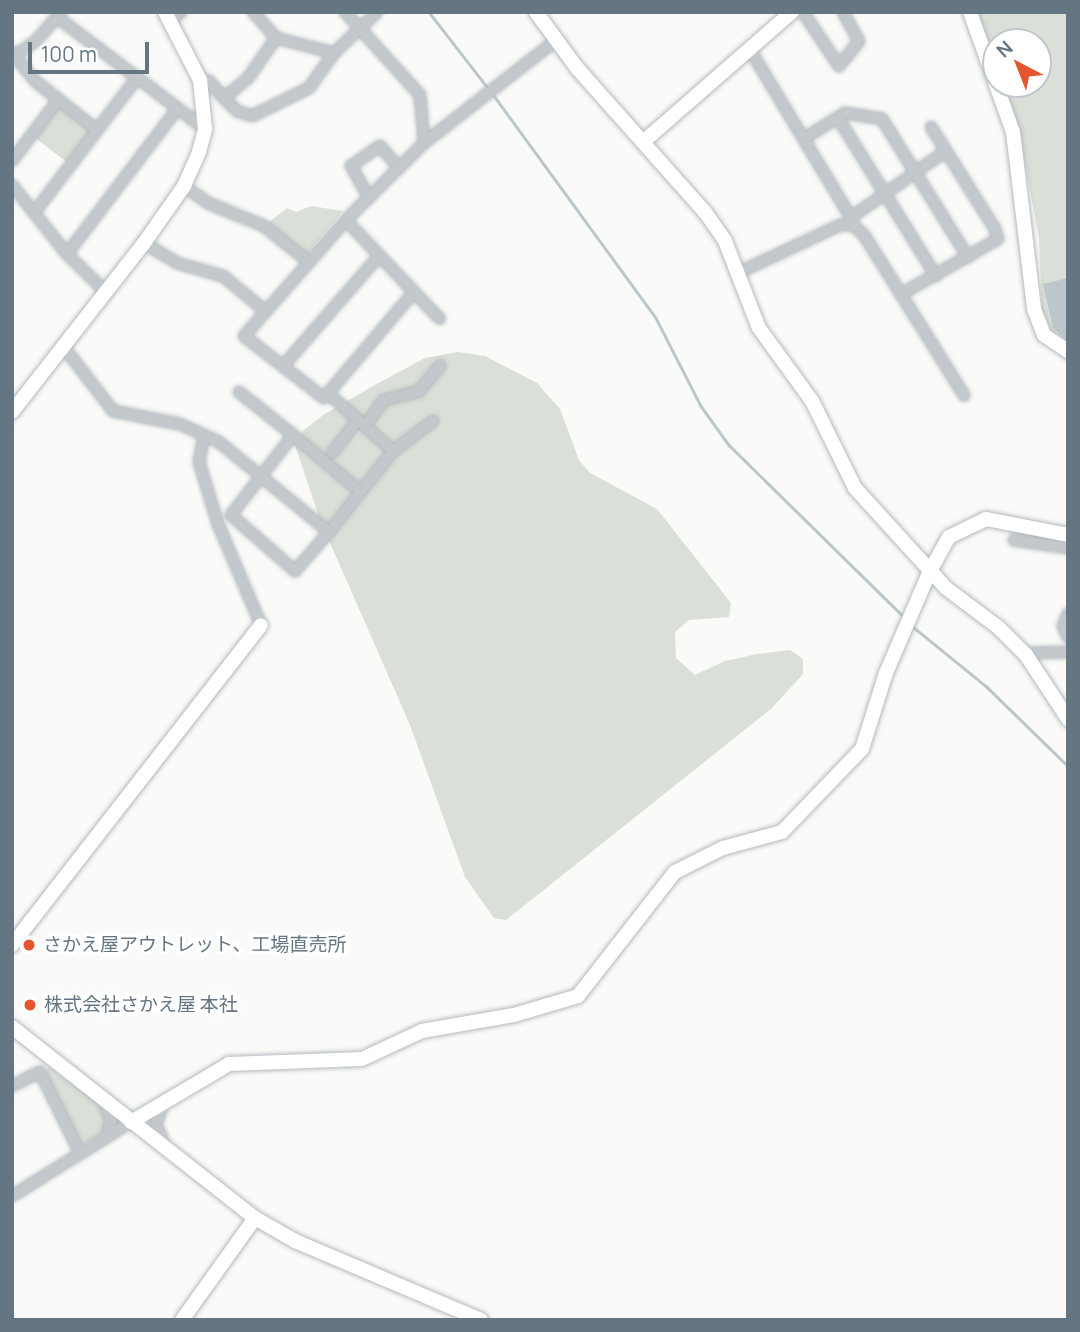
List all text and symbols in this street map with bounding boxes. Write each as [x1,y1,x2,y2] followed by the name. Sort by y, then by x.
[32,28,152,72] scale bar
[982,28,1052,98] north arrow
[991,35,1018,63] text: N
[41,40,97,68] text: 100 m
[43,934,347,956] place label: さかえ屋アウトレット、工場直売所
[21,937,37,953] marker: さかえ屋アウトレット、工場直売所
[44,994,238,1016] place label: 株式会社さかえ屋 本社
[22,997,38,1013] marker: 株式会社さかえ屋 本社

